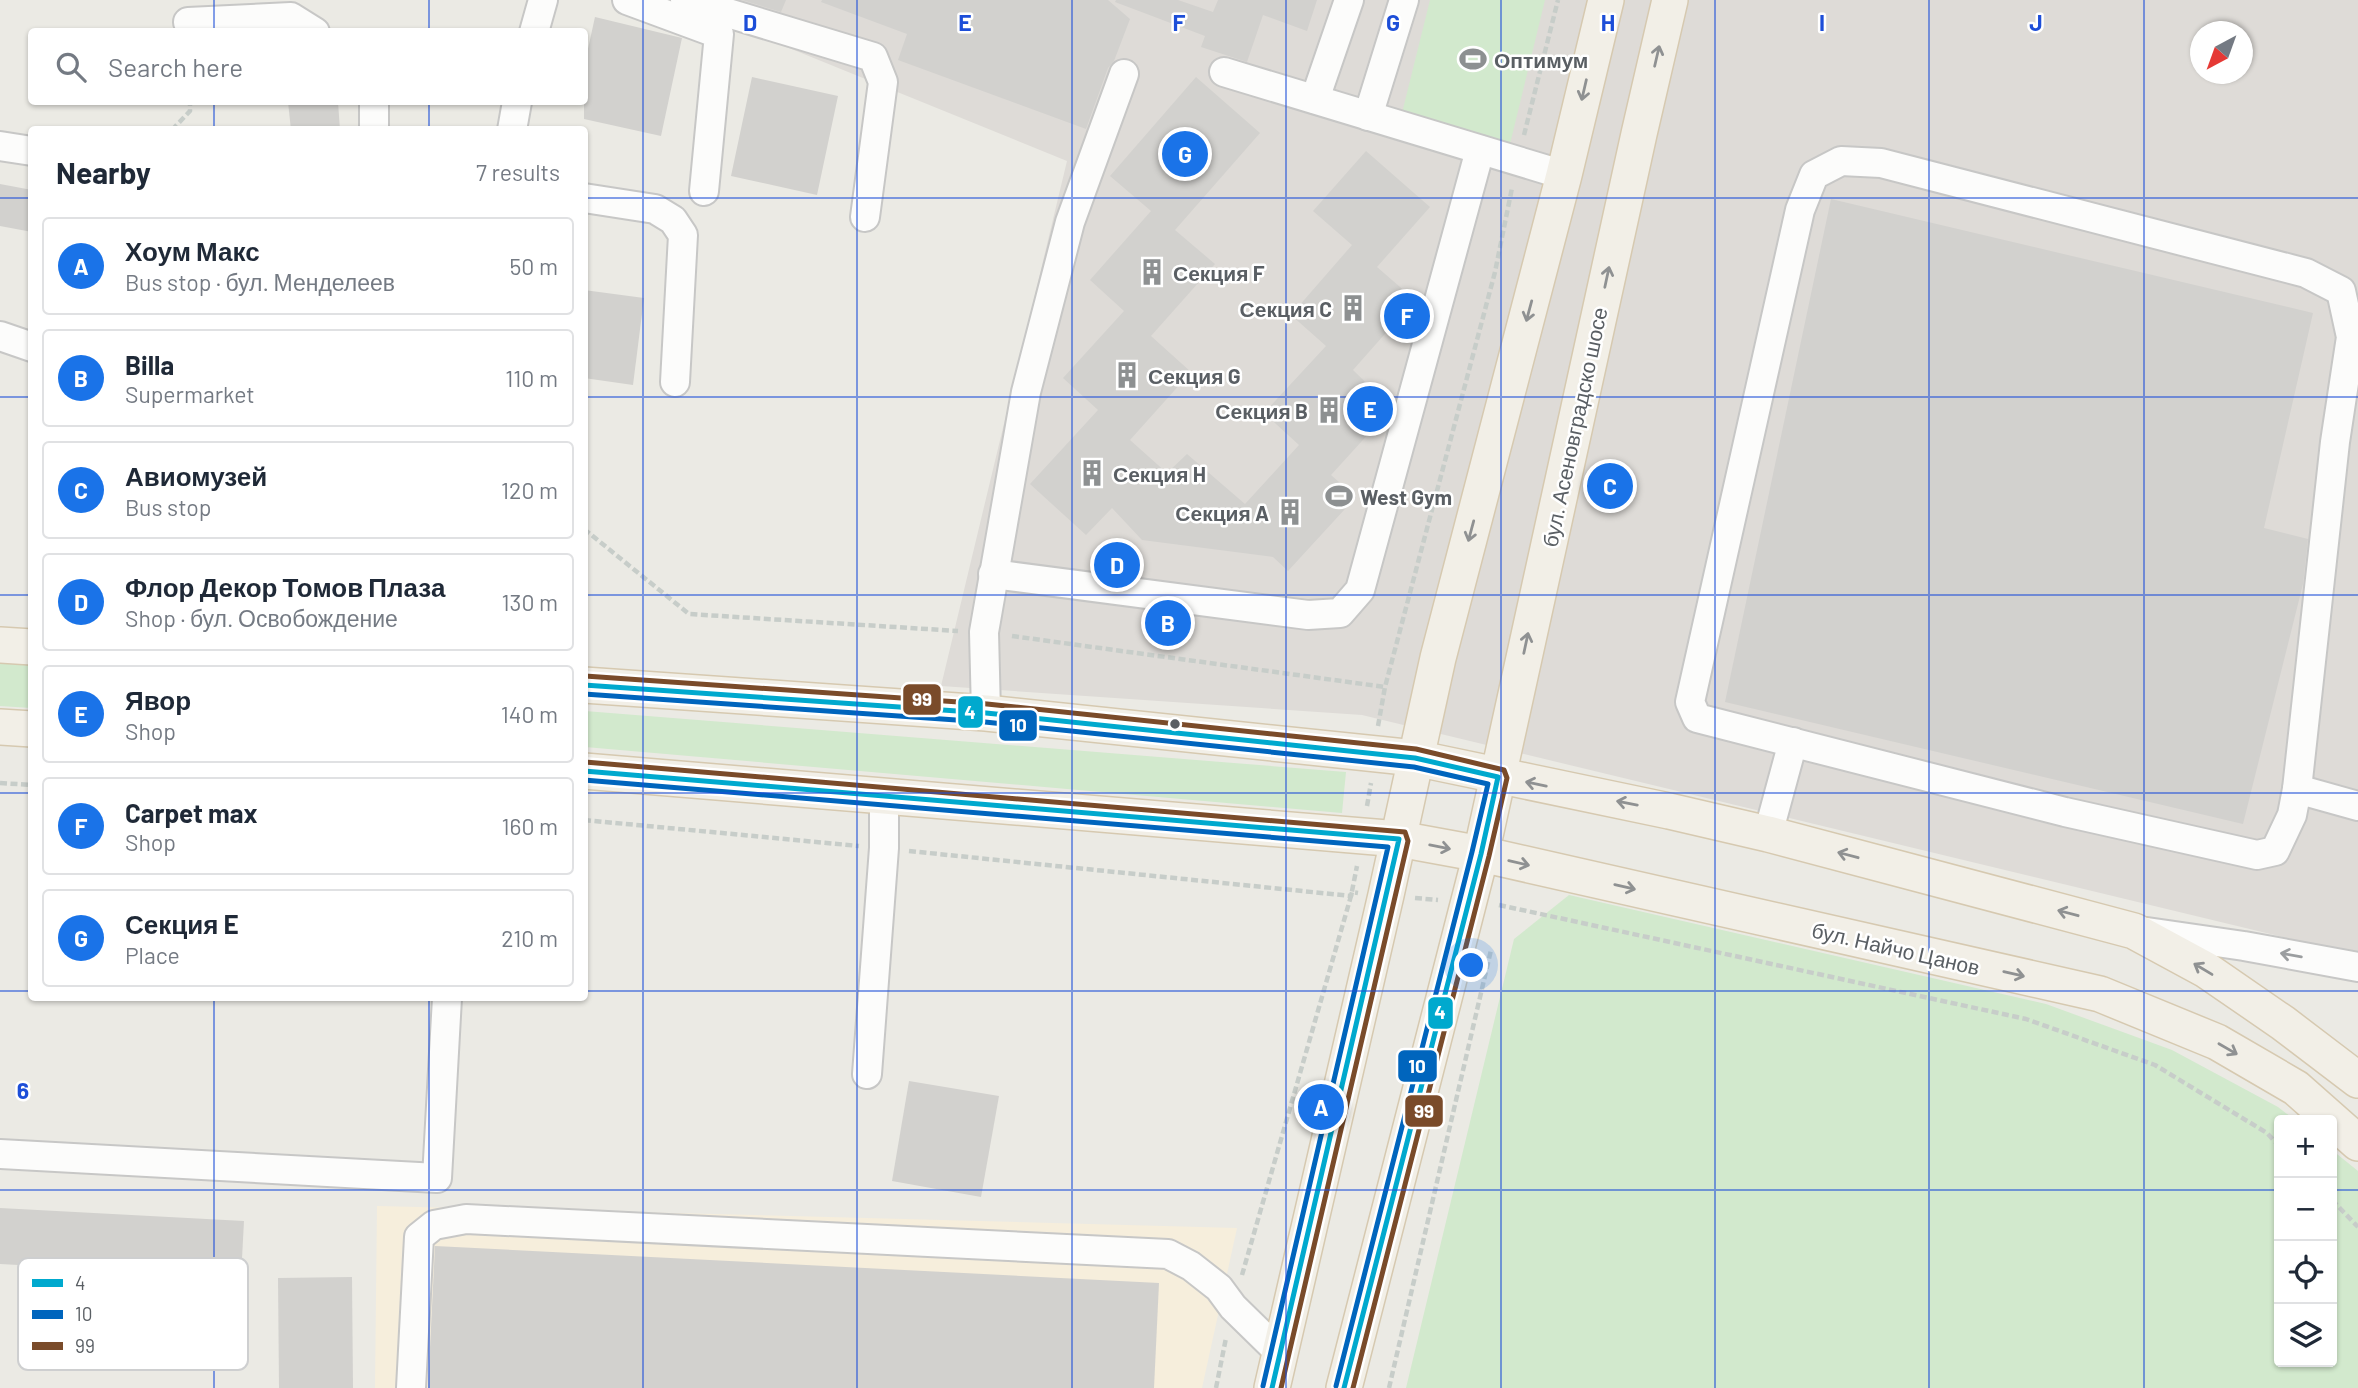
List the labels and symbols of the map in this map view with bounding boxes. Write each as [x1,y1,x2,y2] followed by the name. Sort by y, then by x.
[743,8,757,36] text: D
[958,8,972,36] text: E
[1173,8,1186,36] text: F
[1386,8,1400,36] text: G
[1601,8,1615,36] text: H
[1819,8,1825,36] text: I
[2029,8,2043,36] text: J
[2190,21,2253,84] north arrow
[1458,44,1488,74] sports icon: Оптимум
[1651,45,1664,68] one-way arrow
[1494,47,1588,72] place label: Оптимум
[1577,78,1591,101] one-way arrow
[1162,128,1208,180] pin: G
[1137,257,1167,287] building icon: Секция F
[1173,260,1265,285] place label: Секция F
[1601,267,1614,289] one-way arrow
[1384,290,1430,342] pin: F
[1338,293,1368,323] building icon: Секция C
[1240,296,1332,321] place label: Секция C
[1522,299,1535,322] one-way arrow
[1536,305,1612,549] street label: бул. Асеновградско шосе
[1112,360,1142,390] building icon: Секция G
[1148,363,1240,388] place label: Секция G
[1347,383,1393,435] pin: E
[1314,395,1344,425] building icon: Секция B
[1215,398,1308,423] place label: Секция B
[1077,458,1107,488] building icon: Секция H
[1587,460,1633,512] pin: C
[1113,461,1206,486] place label: Секция H
[1324,481,1354,511] sports icon: West Gym
[1360,484,1452,509] place label: West Gym
[1275,497,1305,527] building icon: Секция A
[1175,500,1269,525] place label: Секция A
[1464,519,1477,542] one-way arrow
[1094,539,1140,591] pin: D
[1145,597,1191,649] pin: B
[1520,632,1534,655] one-way arrow
[902,683,942,716] line badge: 99
[912,687,932,710] text: 99
[957,695,984,729] line badge: 4
[964,700,976,723] text: 4
[998,709,1038,742] line badge: 10
[1009,713,1027,736] text: 10
[1168,717,1182,731] unlabelled marker
[1525,777,1548,791] one-way arrow
[1616,795,1639,809] one-way arrow
[1428,840,1451,854] one-way arrow
[1837,848,1860,861] one-way arrow
[1508,857,1530,870] one-way arrow
[1613,880,1636,894] one-way arrow
[2057,906,2080,919] one-way arrow
[1810,917,1982,979] street label: бул. Найчо Цанов
[1454,948,1488,982] your location
[2280,948,2303,961] one-way arrow
[2194,962,2214,976] one-way arrow
[2002,968,2025,982] one-way arrow
[1427,996,1454,1030] line badge: 4
[1434,1000,1446,1023] text: 4
[2217,1042,2237,1056] one-way arrow
[1397,1049,1438,1083] line badge: 10
[1408,1054,1426,1077] text: 10
[17,1076,29,1104] text: 6
[1298,1081,1344,1133] pin: A
[1404,1094,1444,1128] line badge: 99
[1414,1099,1434,1122] text: 99
[18,1258,248,1370] legend
[75,1271,85,1294] text: 4
[75,1302,92,1325] text: 10
[75,1334,95,1357] text: 99

